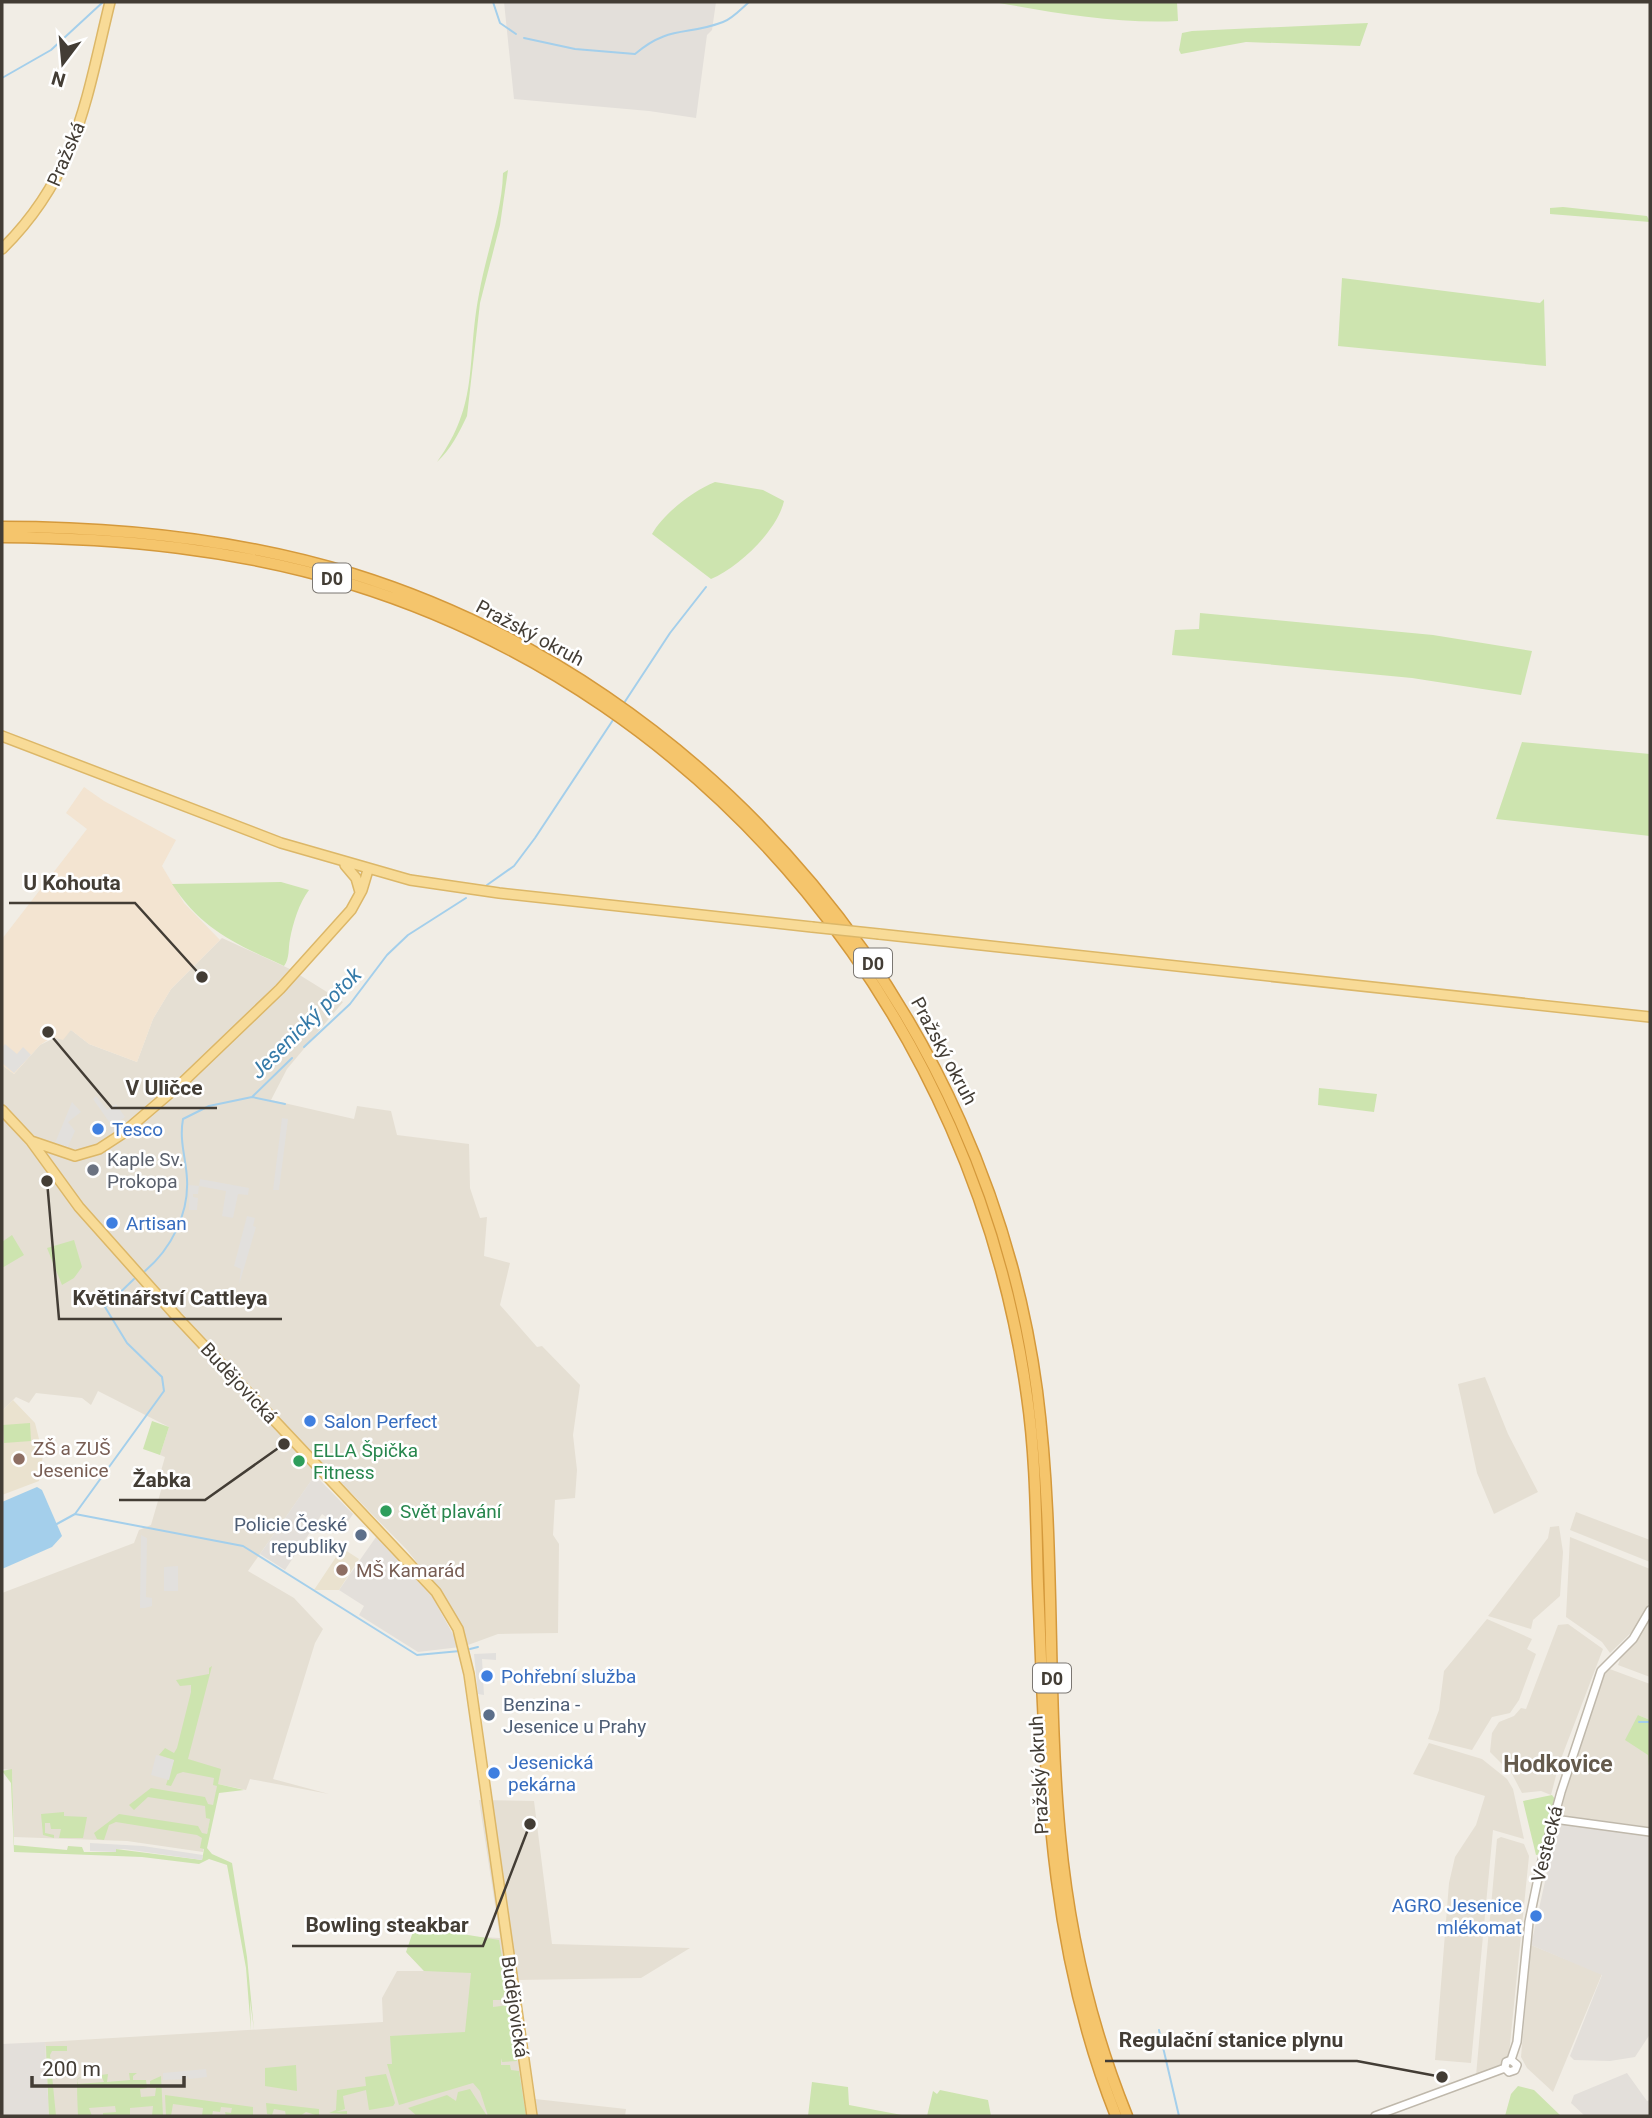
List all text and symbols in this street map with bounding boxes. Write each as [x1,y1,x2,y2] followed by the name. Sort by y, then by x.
[28,28,98,98] north arrow
[49,66,68,92] text: N
[42,118,90,190] street label: Pražská
[313,564,351,592] road number: D0
[472,595,588,671] street label: Pražský okruh
[9,861,135,903] callout: U Kohouta
[23,871,121,895] text: U Kohouta
[854,948,892,978] road number: D0
[246,962,367,1083] water label: Jesenický potok
[906,993,982,1109] street label: Pražský okruh
[112,1066,217,1108] callout: V Uličce
[125,1076,203,1100] text: V Uličce
[112,1118,163,1141] place label: Tesco
[90,1121,106,1137] marker: Tesco
[107,1148,184,1193] place label: Kaple Sv. Prokopa
[85,1162,101,1178] marker: Kaple Sv. Prokopa
[126,1212,187,1235] place label: Artisan
[104,1215,120,1231] marker: Artisan
[59,1277,282,1319] callout: Květinářství Cattleya
[72,1286,268,1310] text: Květinářství Cattleya
[196,1338,282,1428] street label: Budějovická
[324,1410,437,1433] place label: Salon Perfect
[302,1413,318,1429] marker: Salon Perfect
[33,1437,110,1482] place label: ZŠ a ZUŠ Jesenice
[313,1439,418,1484] place label: ELLA Špička Fitness
[11,1451,27,1467] marker: ZŠ a ZUŠ Jesenice
[291,1453,307,1469] marker: ELLA Špička Fitness
[119,1458,205,1500] callout: Žabka
[133,1468,191,1492] text: Žabka
[400,1500,503,1523] place label: Svět plavání
[378,1503,394,1519] marker: Svět plavání
[234,1513,347,1558] place label: Policie České republiky
[353,1527,369,1543] marker: Policie České republiky
[356,1559,465,1582] place label: MŠ Kamarád
[334,1562,350,1578] marker: MŠ Kamarád
[1033,1664,1071,1693] road number: D0
[501,1665,636,1688] place label: Pohřební služba
[479,1668,495,1684] marker: Pohřební služba
[503,1693,646,1738] place label: Benzina - Jesenice u Prahy
[481,1707,497,1723] marker: Benzina - Jesenice u Prahy
[1024,1715,1054,1835] street label: Pražský okruh
[508,1751,593,1796] place label: Jesenická pekárna
[1503,1751,1613,1778] district label: Hodkovice
[486,1765,502,1781] marker: Jesenická pekárna
[1526,1803,1568,1885] street label: Vestecká
[1392,1894,1522,1939] place label: AGRO Jesenice mlékomat
[292,1904,483,1946] callout: Bowling steakbar
[1528,1908,1544,1924] marker: AGRO Jesenice mlékomat
[305,1913,469,1937] text: Bowling steakbar
[497,1955,533,2059] street label: Budějovická
[1105,2019,1357,2061] callout: Regulační stanice plynu
[1119,2028,1343,2052] text: Regulační stanice plynu
[32,2044,184,2088] scale bar
[42,2057,101,2081] text: 200 m

